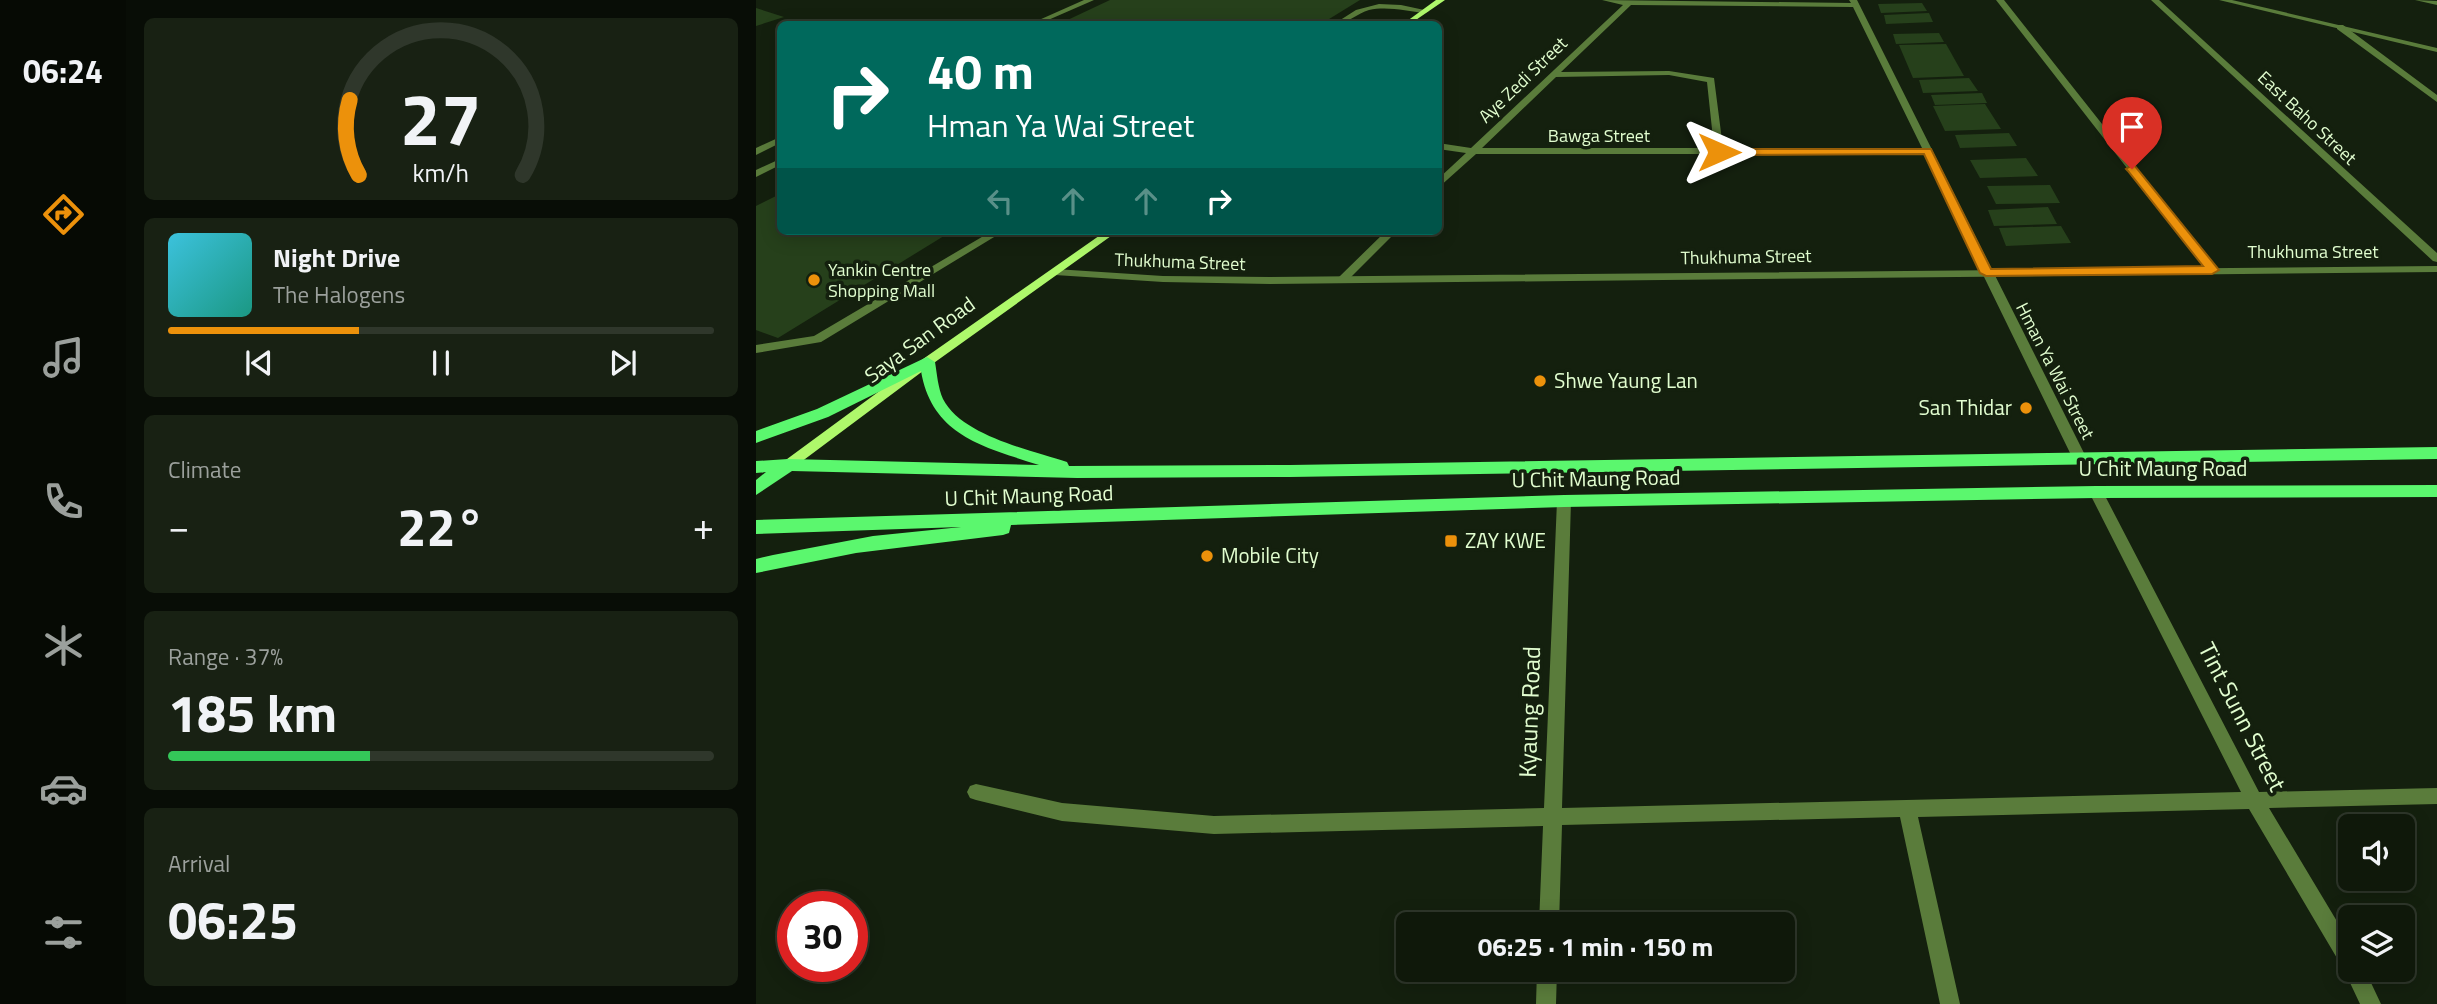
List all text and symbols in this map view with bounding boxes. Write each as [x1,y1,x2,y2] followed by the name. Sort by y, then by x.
[1472,30,1574,129] street label: Aye Zedi Street
[927,33,1034,108] text: 40 m
[23,47,103,95] text: 06:24
[812,49,903,140] icon: right
[400,63,482,173] text: 27
[2252,64,2364,171] street label: East Baho Street
[2102,97,2162,169] pin
[927,101,1194,149] text: Hman Ya Wai Street
[2113,108,2151,146] icon: arrive
[1682,115,1756,189] position arrow
[1548,122,1651,149] street label: Bawga Street
[413,154,469,192] text: km/h
[981,182,1019,220] icon: left
[1054,182,1092,220] icon: ahead
[1127,182,1165,220] icon: ahead
[1200,182,1238,220] icon: right
[39,190,88,239] icon: directions
[273,238,400,277] text: Night Drive
[2248,238,2379,265] street label: Thukhuma Street
[1680,242,1812,271] street label: Thukhuma Street
[1114,246,1247,277] street label: Thukhuma Street
[828,256,935,304] place label: Yankin Centre Shopping Mall
[806,272,822,288] marker: Yankin Centre Shopping Mall
[273,277,405,312] text: The Halogens
[857,288,981,390] street label: Saya San Road
[2009,298,2102,444] street label: Hman Ya Wai Street
[39,333,88,382] icon: music
[240,344,278,382] icon: previous
[422,344,460,382] icon: pause
[604,344,642,382] icon: next
[1554,364,1698,396] place label: Shwe Yaung Lan
[1532,373,1548,389] marker: Shwe Yaung Lan
[1918,391,2012,423] place label: San Thidar
[2018,400,2034,416] marker: San Thidar
[168,452,241,487] text: Climate
[2079,452,2247,484] street label: U Chit Maung Road
[1511,461,1681,495] street label: U Chit Maung Road
[944,476,1114,514] street label: U Chit Maung Road
[39,477,88,526] icon: phone
[397,487,485,566] text: 22°
[168,497,189,555] text: −
[693,497,714,555] text: +
[1465,524,1546,556] place label: ZAY KWE
[1443,533,1459,549] marker: ZAY KWE
[1221,539,1319,571] place label: Mobile City
[1199,548,1215,564] marker: Mobile City
[39,621,88,670] icon: climate
[2190,636,2296,798] street label: Tint Sunn Street
[168,639,283,674] text: Range · 37%
[1509,646,1549,778] street label: Kyaung Road
[168,673,337,752] text: 185 km
[39,764,88,813] icon: car
[2338,814,2415,982] map controls
[2338,814,2415,891] button: sound
[168,846,230,881] text: Arrival
[168,880,298,959] text: 06:25
[777,891,868,982] speed limit sign: 30
[2338,905,2415,982] button: layers
[39,908,88,957] icon: filters
[1478,927,1713,966] text: 06:25 · 1 min · 150 m

